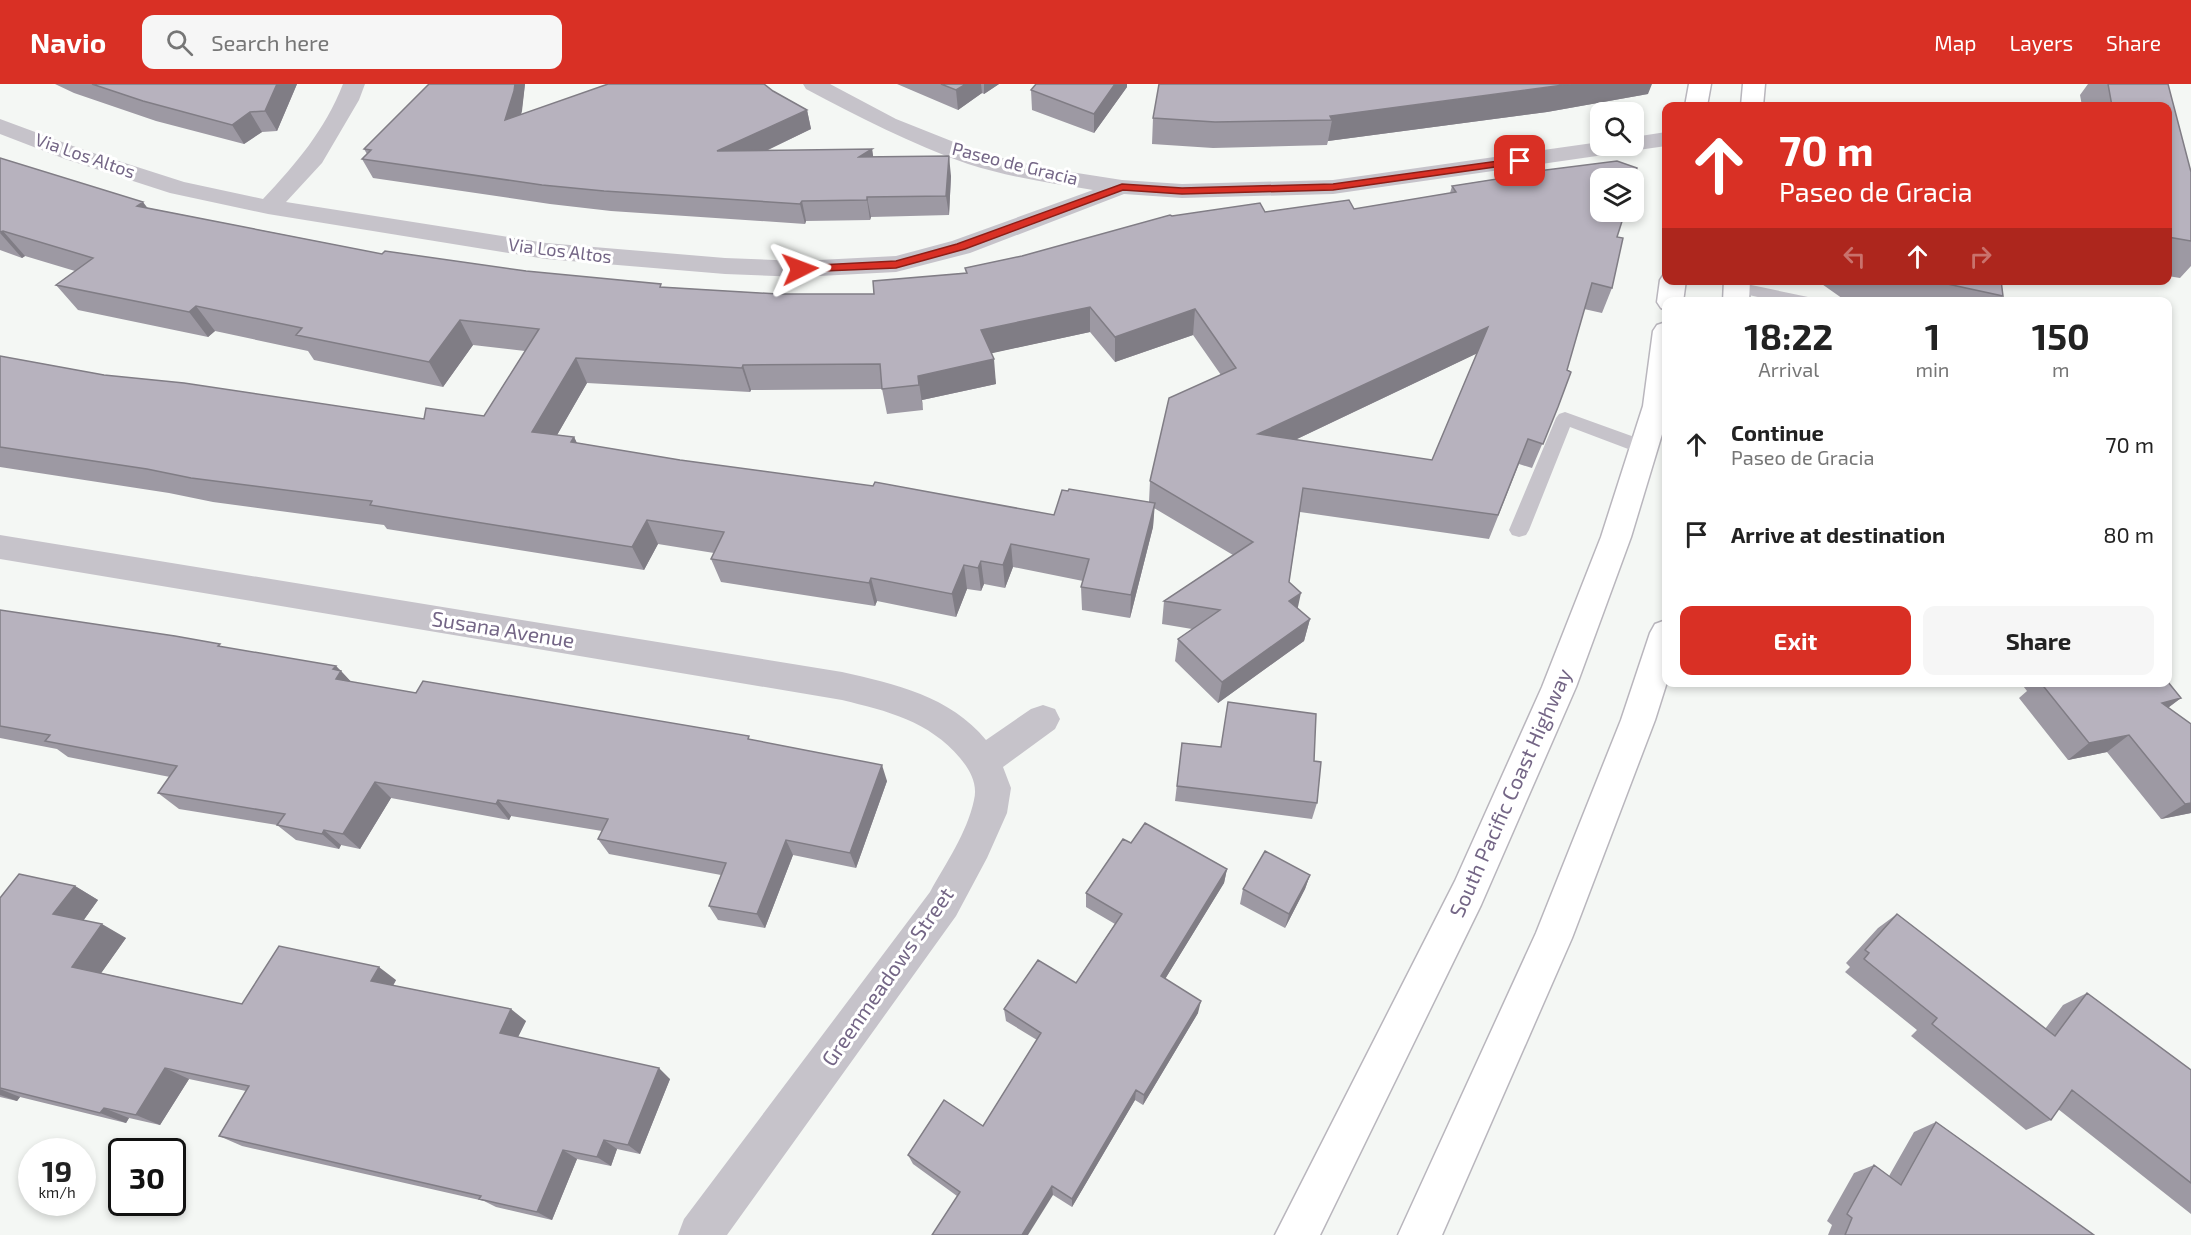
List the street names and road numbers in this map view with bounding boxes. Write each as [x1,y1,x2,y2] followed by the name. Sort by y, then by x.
[33,128,138,182] street label: Via Los Altos
[950,137,1081,189] street label: Paseo de Gracia
[507,233,613,267] street label: Via Los Altos
[430,605,576,652] street label: Susana Avenue
[1443,664,1576,921] street label: South Pacific Coast Highway
[816,882,958,1070] street label: Greenmeadows Street

